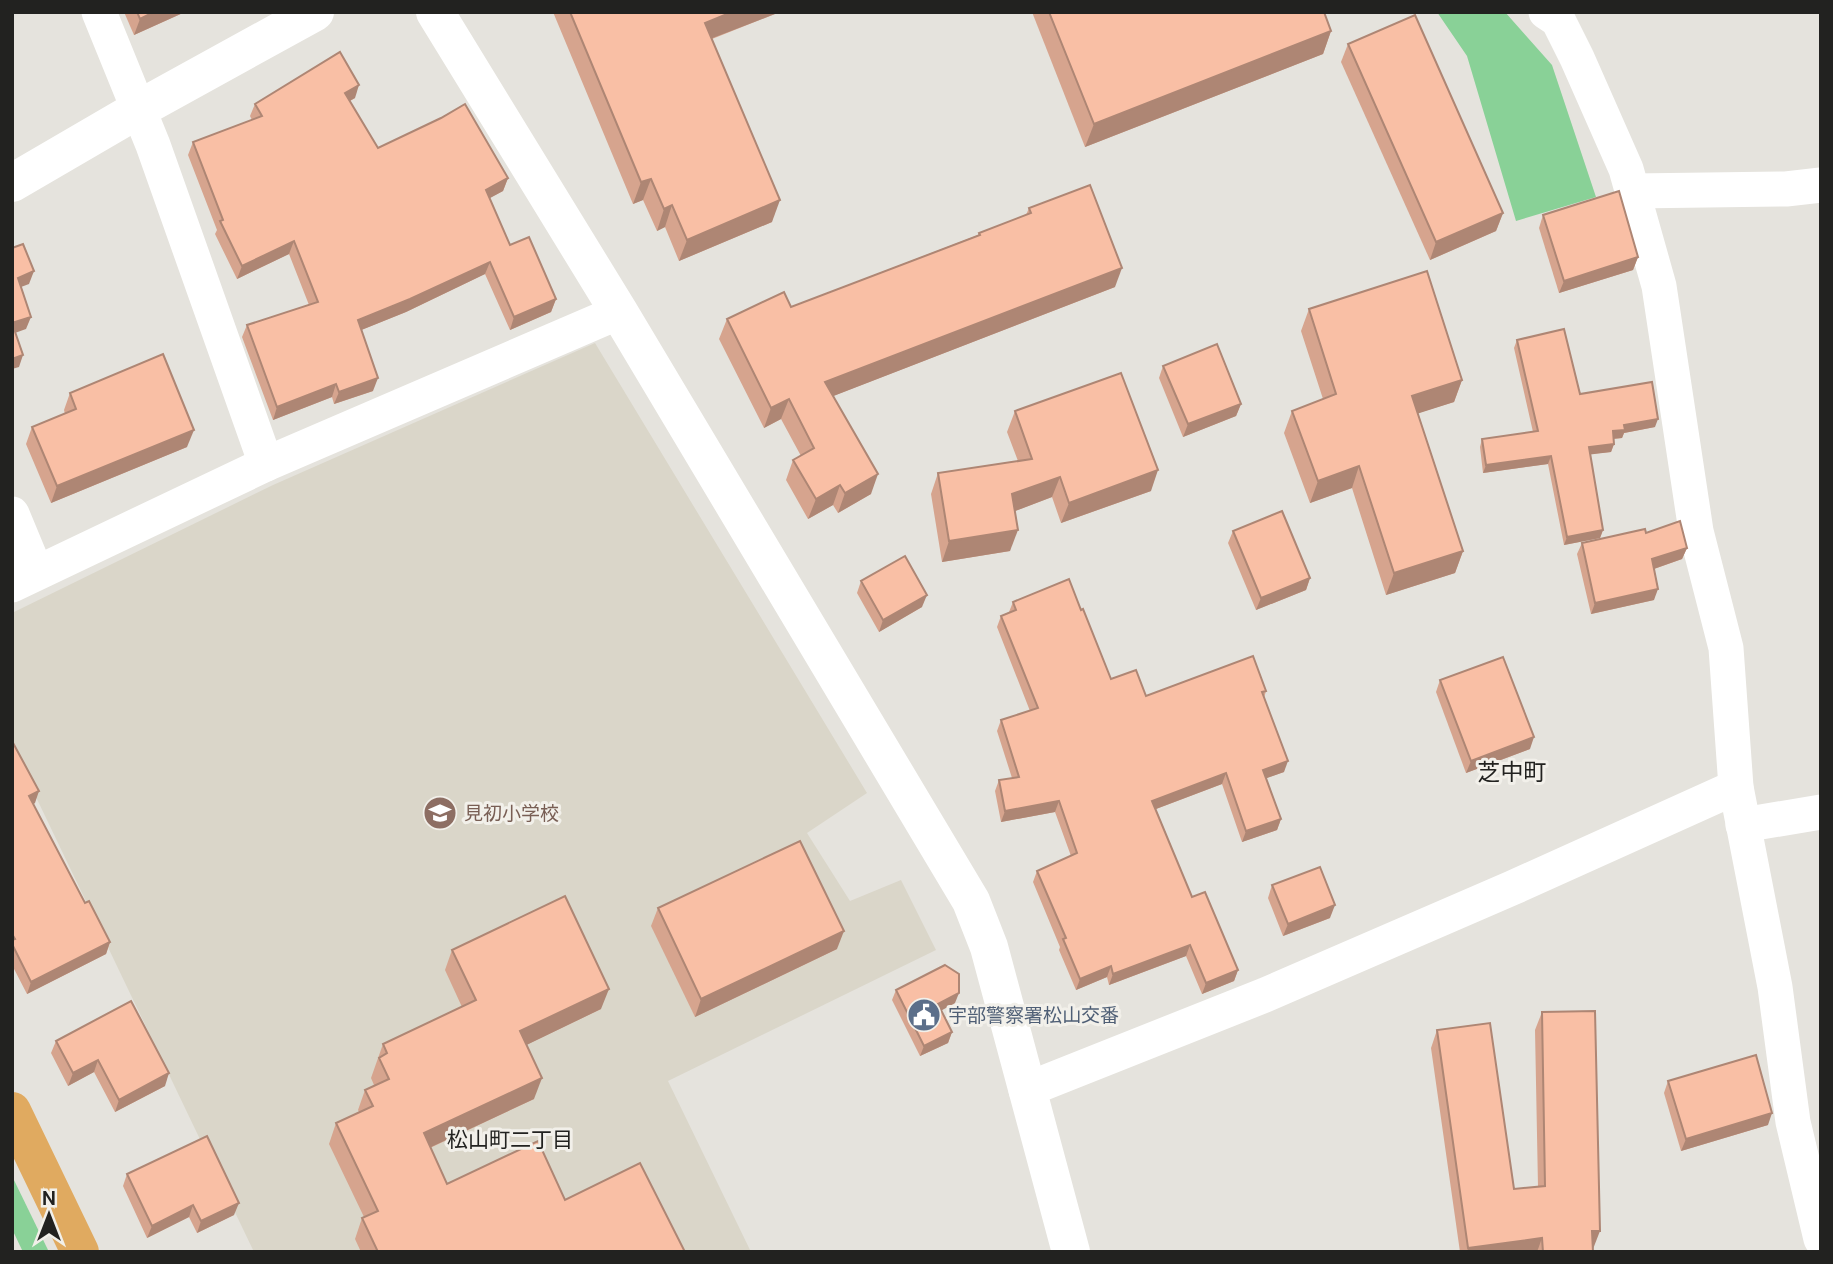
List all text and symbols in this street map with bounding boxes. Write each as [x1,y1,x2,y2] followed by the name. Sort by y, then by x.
[1478,757,1547,787] district label: 芝中町
[421,794,459,832] school or university icon: 見初小学校
[464,801,559,826] place label: 見初小学校
[905,996,943,1034] public building icon: 宇部警察署松山交番
[948,1003,1119,1028] place label: 宇部警察署松山交番
[447,1126,573,1154] district label: 松山町二丁目
[14,1180,84,1250] north arrow
[42,1186,56,1211] text: N

